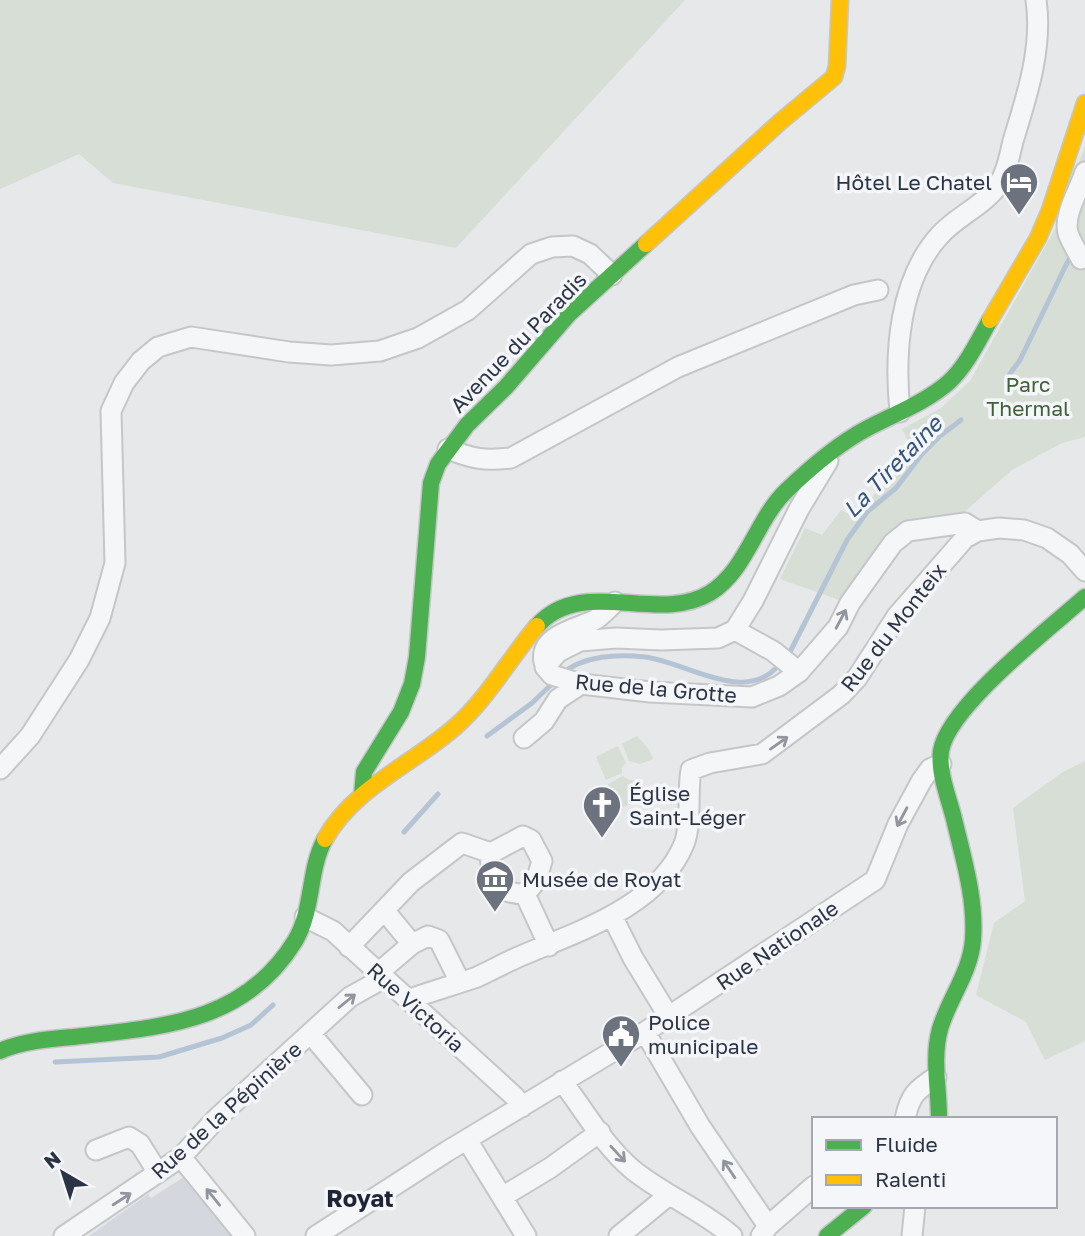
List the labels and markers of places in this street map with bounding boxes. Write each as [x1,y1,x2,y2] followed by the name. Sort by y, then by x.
[998,161,1040,216] hotel icon: Hôtel Le Chatel
[836,169,992,195] place label: Hôtel Le Chatel
[629,780,746,830] place label: Église Saint-Léger
[581,784,623,839] church icon: Église Saint-Léger
[474,858,516,913] museum icon: Musée de Royat
[522,866,681,892] place label: Musée de Royat
[648,1009,758,1059] place label: Police municipale
[600,1013,642,1068] public building icon: Police municipale

